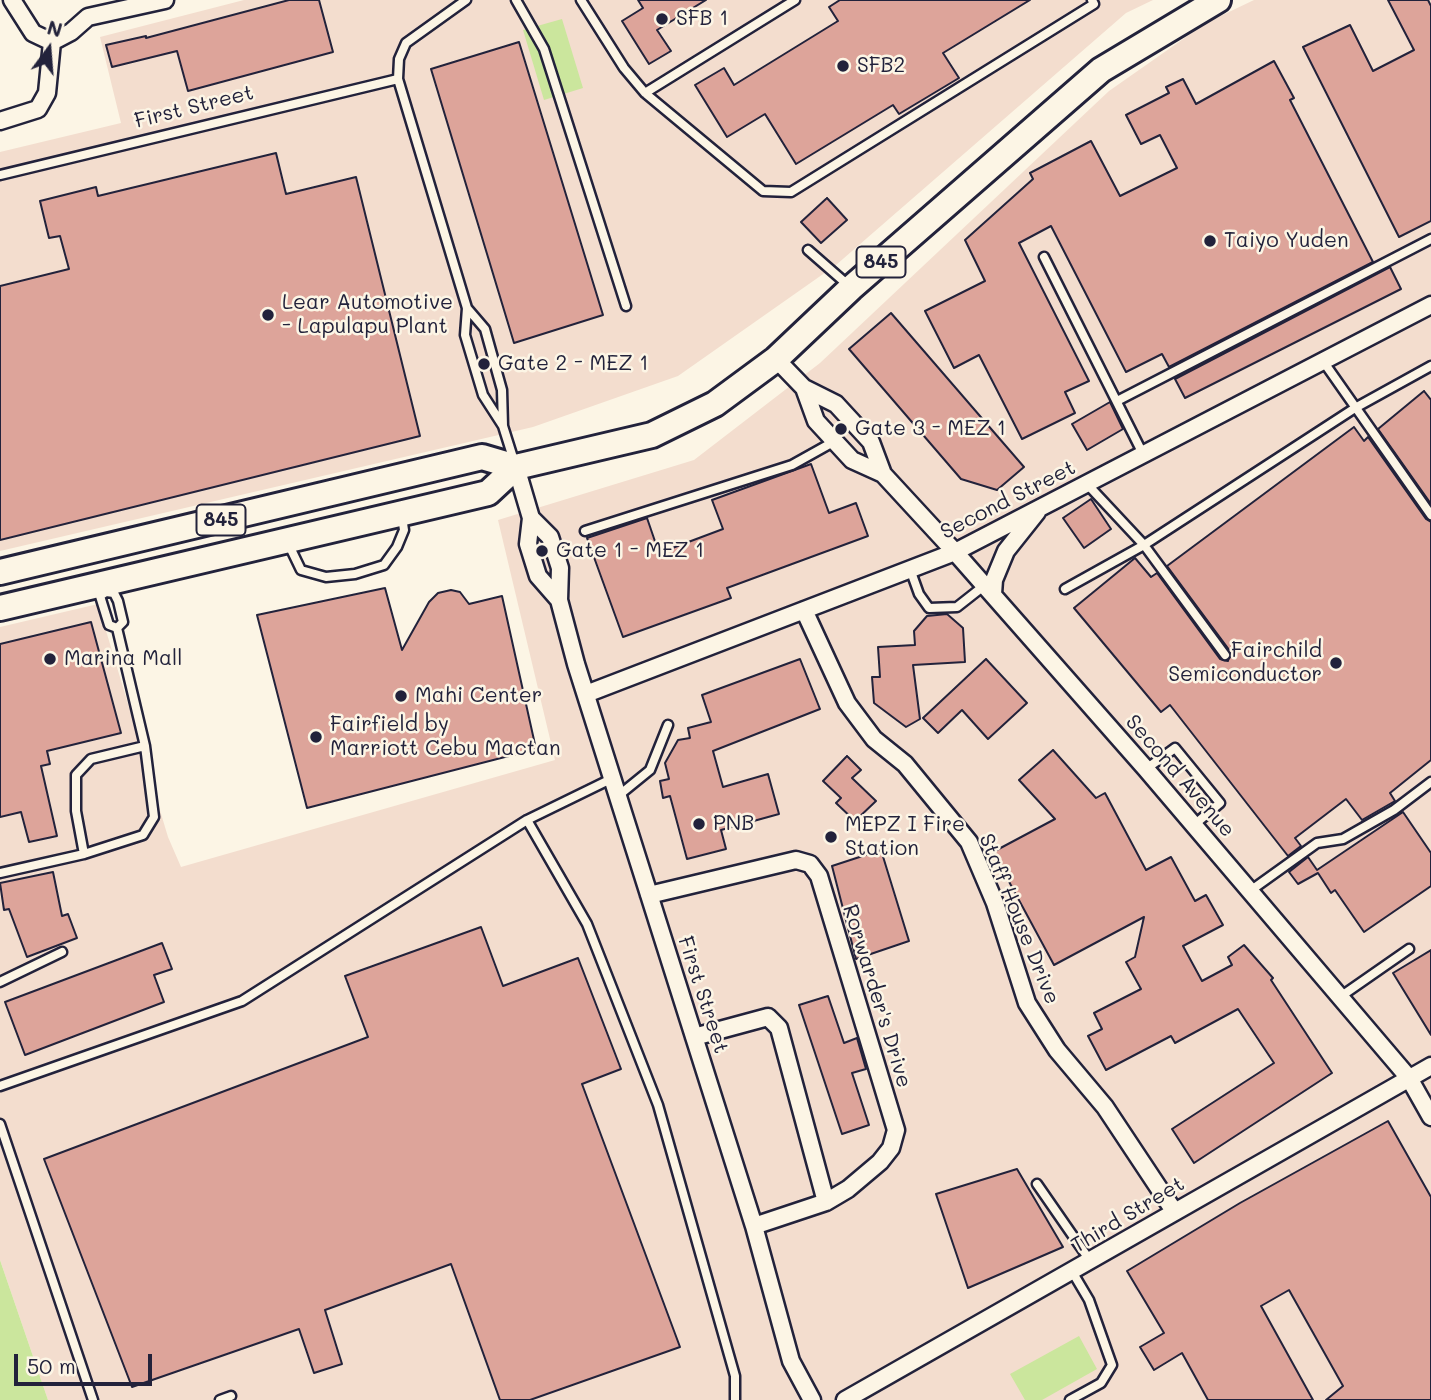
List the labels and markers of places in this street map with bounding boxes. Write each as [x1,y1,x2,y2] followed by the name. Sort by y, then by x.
[676,6,729,32] place label: SFB 1
[654,11,670,27] marker: SFB 1
[857,53,905,79] place label: SFB2
[835,58,851,74] marker: SFB2
[1224,228,1349,254] place label: Taiyo Yuden
[1202,233,1218,249] marker: Taiyo Yuden
[282,290,453,340] place label: Lear Automotive - Lapulapu Plant
[260,307,276,323] marker: Lear Automotive - Lapulapu Plant
[498,351,649,377] place label: Gate 2 - MEZ 1
[476,356,492,372] marker: Gate 2 - MEZ 1
[855,416,1006,442] place label: Gate 3 - MEZ 1
[833,421,849,437] marker: Gate 3 - MEZ 1
[556,538,704,564] place label: Gate 1 - MEZ 1
[534,543,550,559] marker: Gate 1 - MEZ 1
[1168,638,1322,688] place label: Fairchild Semiconductor
[64,646,183,672] place label: Marina Mall
[42,651,58,667] marker: Marina Mall
[1328,655,1344,671] marker: Fairchild Semiconductor
[415,683,542,709] place label: Mahi Center
[393,688,409,704] marker: Mahi Center
[330,712,561,762] place label: Fairfield by Marriott Cebu Mactan
[308,729,324,745] marker: Fairfield by Marriott Cebu Mactan
[713,811,754,837] place label: PNB
[845,812,965,862] place label: MEPZ I Fire Station
[691,816,707,832] marker: PNB
[823,829,839,845] marker: MEPZ I Fire Station

